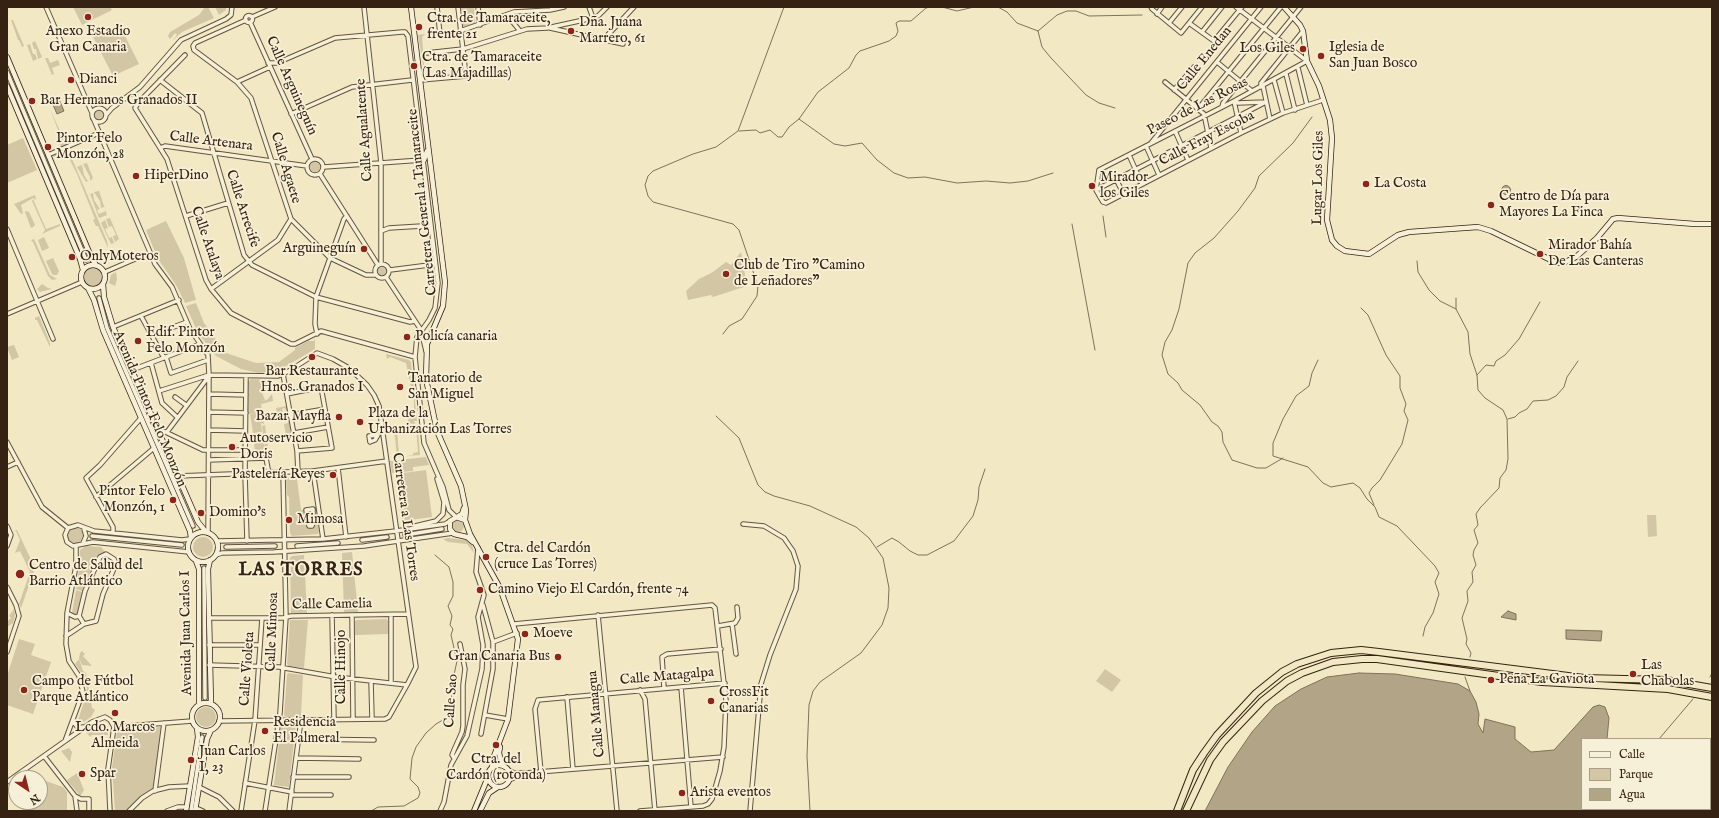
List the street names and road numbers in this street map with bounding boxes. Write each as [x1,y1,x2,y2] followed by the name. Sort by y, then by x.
[1174,24,1236,94] street label: Calle Enedan
[262,34,320,138] street label: Calle Arguineguín
[1145,74,1251,140] street label: Paseo de Las Rosas
[353,78,377,182] street label: Calle Agualatente
[405,108,441,296] street label: Carretera General a Tamaraceite
[1157,108,1257,170] street label: Calle Fray Escoba
[168,129,254,155] street label: Calle Artenara
[266,130,304,206] street label: Calle Agaete
[1310,131,1328,225] street label: Lugar Los Giles
[222,168,262,250] street label: Calle Arrecife
[187,204,227,282] street label: Calle Atalaya
[108,328,190,490] street label: Avenida Pintor Felo Monzón
[388,452,422,582] street label: Carretera a Las Torres
[178,570,196,696] street label: Avenida Juan Carlos I
[263,592,283,672] street label: Calle Mimosa
[292,596,372,614] street label: Calle Camelia
[334,630,350,704] street label: Calle Hinojo
[237,631,259,707] street label: Calle Violeta
[619,665,715,689] street label: Calle Matagalpa
[585,670,609,758] street label: Calle Managua
[442,674,462,728] street label: Calle Sao

